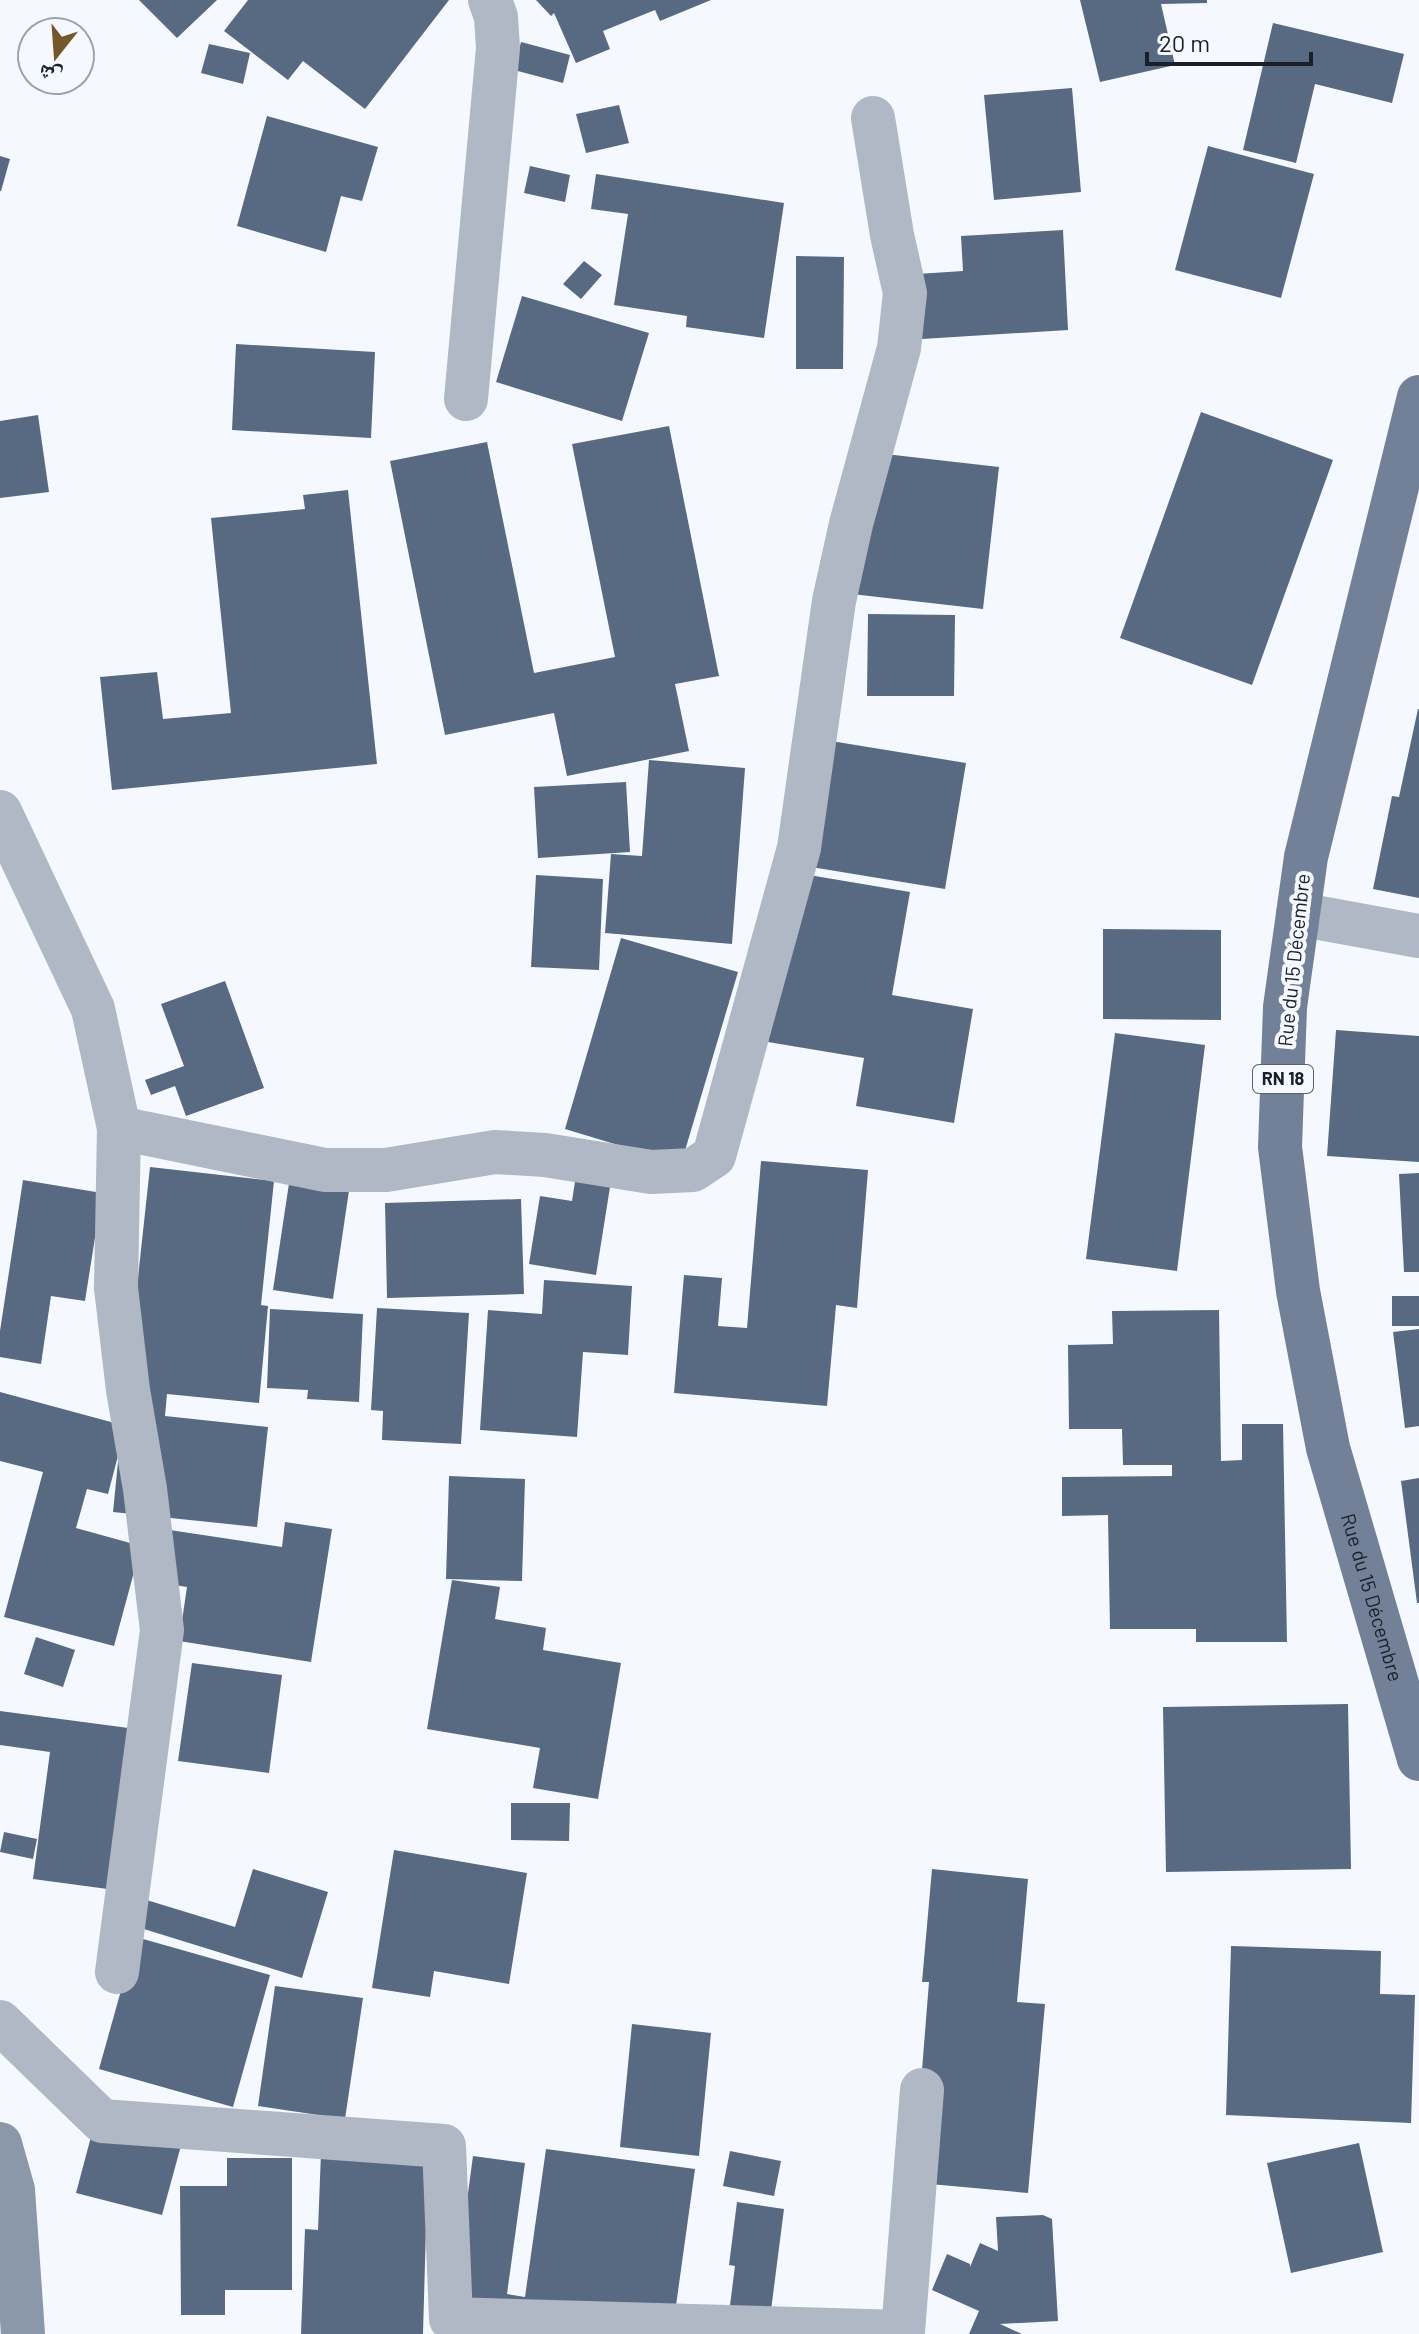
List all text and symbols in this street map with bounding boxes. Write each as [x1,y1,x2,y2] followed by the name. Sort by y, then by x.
[16,16,96,96] north arrow
[1147,16,1311,66] scale bar
[1159,28,1210,57] text: 20 m
[35,58,65,92] text: ش
[1272,872,1314,1048] street label: Rue du 15 Décembre
[1253,1065,1313,1093] road number: RN 18
[1337,1510,1409,1684] street label: Rue du 15 Décembre

